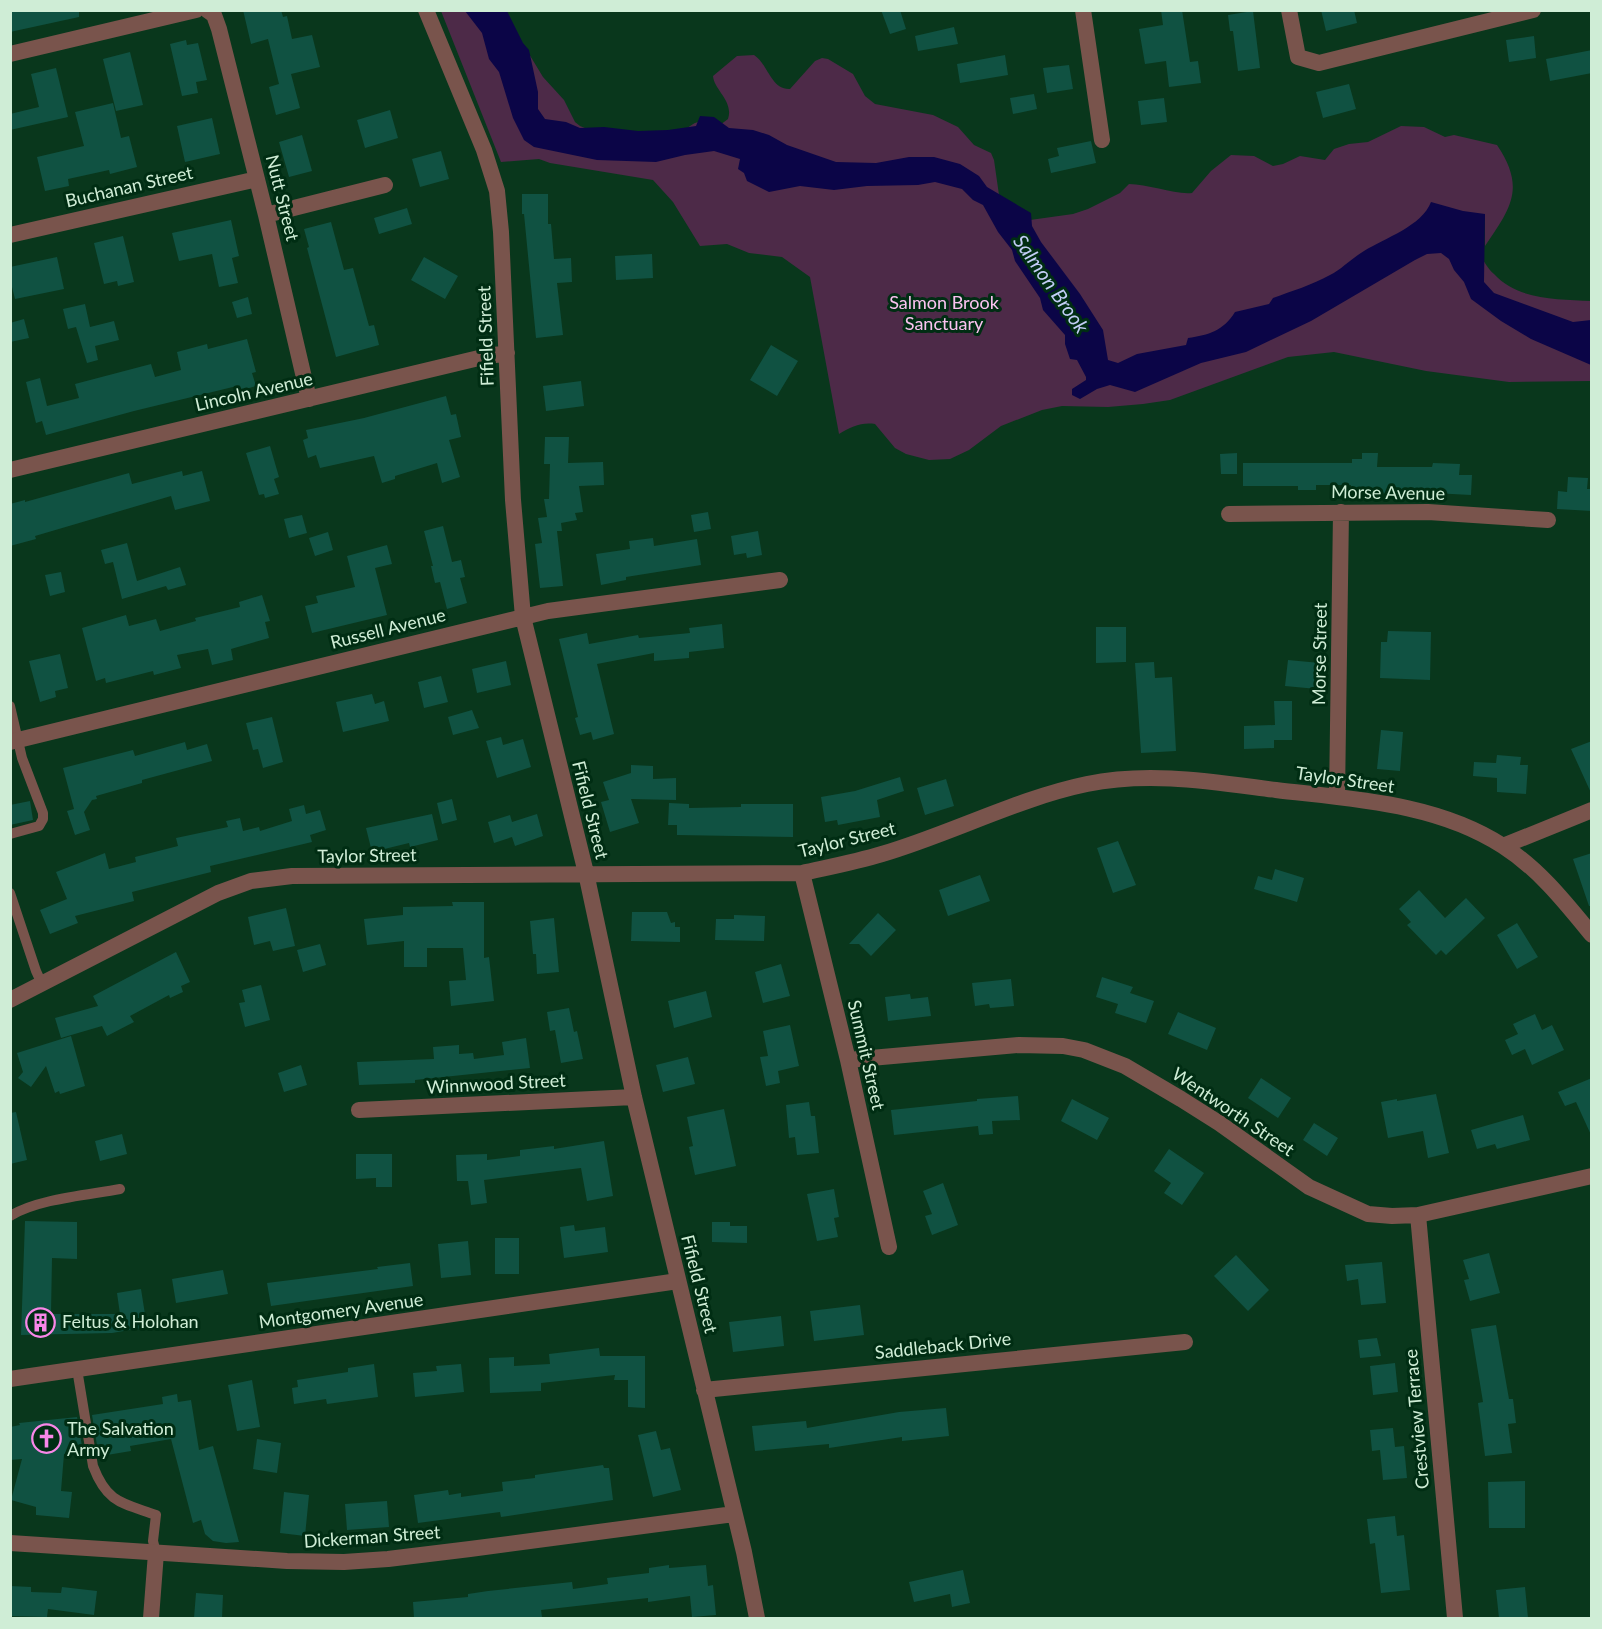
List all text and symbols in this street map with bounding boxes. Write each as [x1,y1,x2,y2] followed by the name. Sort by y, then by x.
[262,152,304,244] street label: Nutt Street
[63,161,195,211] street label: Buchanan Street
[1009,230,1095,338] water label: Salmon Brook
[472,285,498,387] street label: Fifield Street
[889,291,1000,334] park label: Salmon Brook Sanctuary
[193,367,315,415] street label: Lincoln Avenue
[1331,480,1445,504] street label: Morse Avenue
[1307,602,1331,705] street label: Morse Street
[328,603,448,653] street label: Russell Avenue
[568,758,614,862] street label: Fifield Street
[1294,761,1396,797] street label: Taylor Street
[796,816,898,862] street label: Taylor Street
[317,843,417,867] street label: Taylor Street
[844,998,890,1112] street label: Summit Street
[1168,1062,1299,1161] street label: Wentworth Street
[426,1068,567,1098] street label: Winnwood Street
[677,1232,723,1336] street label: Fifield Street
[257,1288,424,1332] street label: Montgomery Avenue
[25,1306,57,1338] building icon: Feltus & Holohan
[62,1310,199,1332] place label: Feltus & Holohan
[874,1327,1012,1363] street label: Saddleback Drive
[1399,1348,1433,1490] street label: Crestview Terrace
[67,1417,174,1460] place label: The Salvation Army
[30,1423,62,1455] church icon: The Salvation Army
[303,1520,442,1552] street label: Dickerman Street

